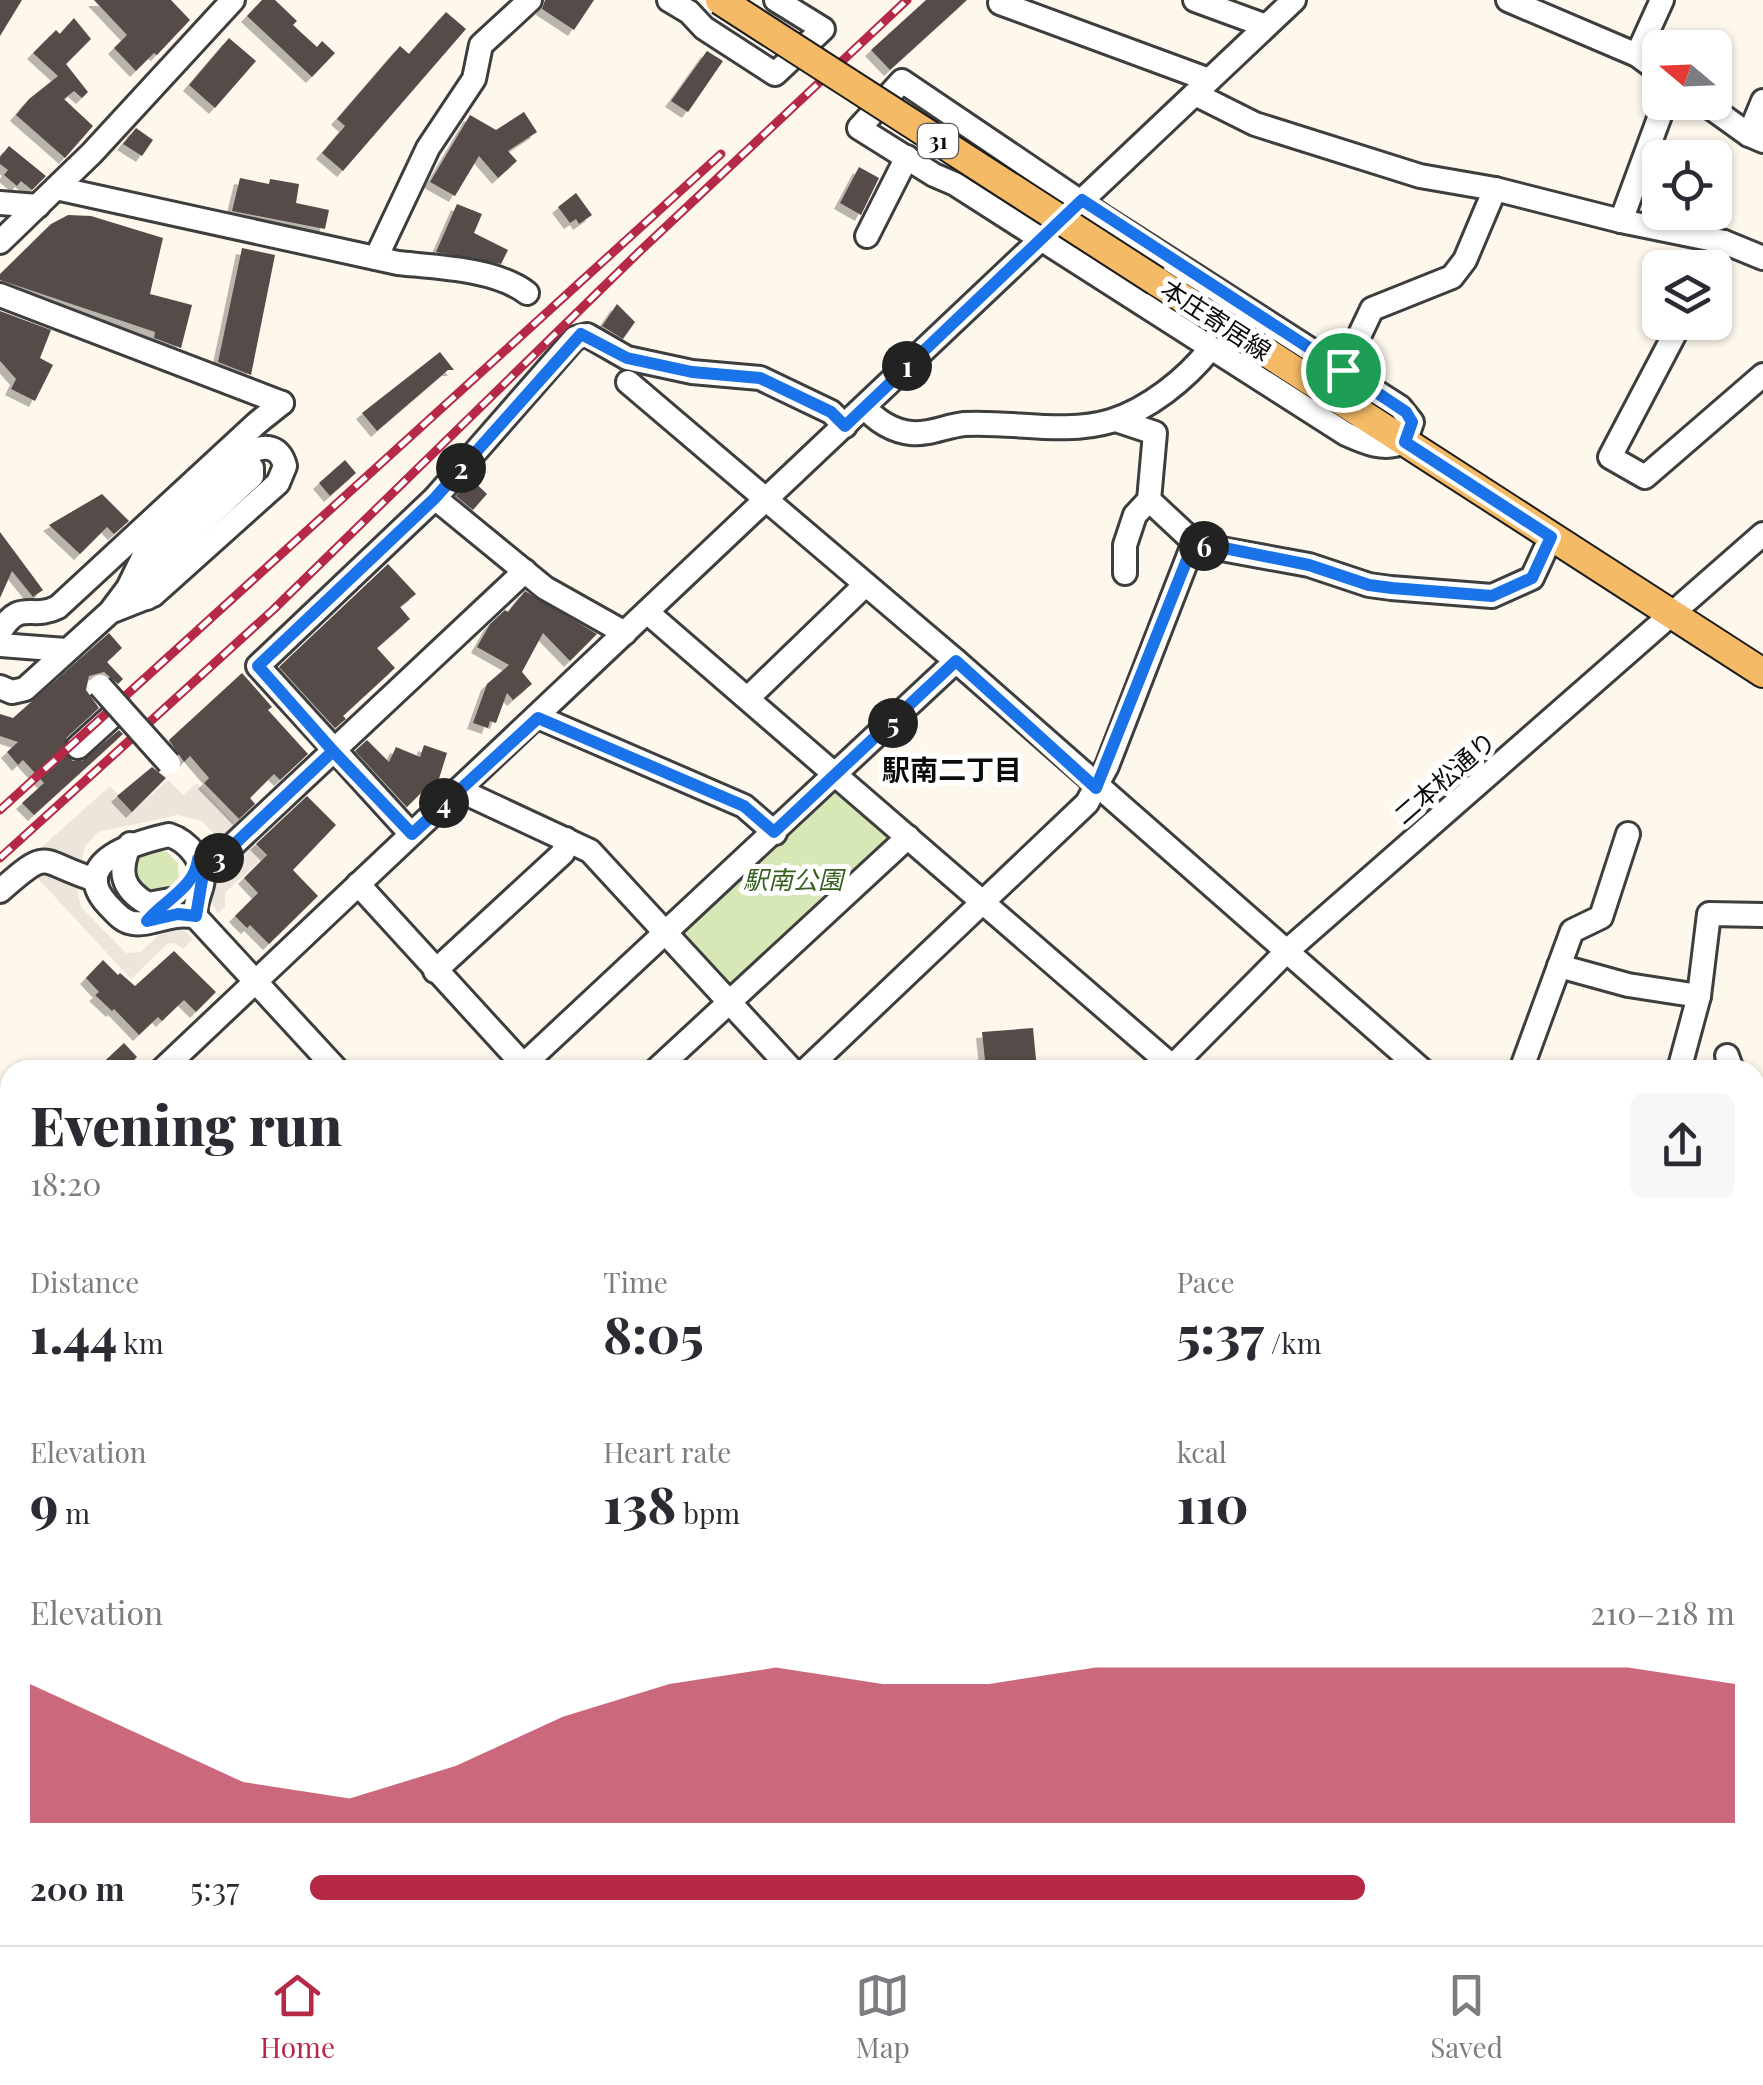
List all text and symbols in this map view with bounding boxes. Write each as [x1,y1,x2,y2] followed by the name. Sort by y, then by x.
[1642,30,1732,120] north arrow
[1642,30,1732,340] map controls
[918,124,958,158] road number: 31
[1642,140,1732,230] button: locate
[1642,250,1732,340] button: layers
[1155,271,1278,367] street label: 本庄寄居線
[1301,328,1386,413] pin
[882,341,932,391] pin: 1
[1316,343,1371,398] icon: arrive
[902,347,912,384] text: 1
[436,443,486,493] pin: 2
[454,449,468,486] text: 2
[1179,521,1229,571] pin: 6
[1196,527,1212,564] text: 6
[868,698,918,748] pin: 5
[887,704,899,741] text: 5
[1386,723,1502,830] street label: 二本松通り
[882,750,1022,787] district label: 駅南二丁目
[419,778,469,828] pin: 4
[437,784,451,821] text: 4
[194,833,244,883] pin: 3
[212,839,226,876] text: 3
[743,862,846,895] park label: 駅南公園
[30,1086,342,1160] text: Evening run
[1630,1093,1735,1198] button: share
[30,1161,102,1204] text: 18:20
[30,1263,139,1300] text: Distance
[603,1263,668,1300] text: Time
[1177,1263,1235,1300] text: Pace
[30,1300,117,1367] text: 1.44
[603,1300,704,1367] text: 8:05
[1177,1300,1264,1367] text: 5:37
[117,1324,164,1361] text: km
[1264,1324,1322,1361] text: /km
[30,1433,146,1470] text: Elevation
[603,1433,732,1470] text: Heart rate
[1177,1433,1227,1470] text: kcal
[30,1470,58,1537] text: 9
[603,1470,676,1537] text: 138
[1177,1470,1248,1537] text: 110
[58,1494,90,1531] text: m
[676,1494,740,1531] text: bpm
[30,1590,163,1633] text: Elevation
[1590,1590,1735,1633] text: 210–218 m
[30,1866,124,1909] text: 200 m
[190,1866,239,1909] text: 5:37
[260,1968,335,2065] tab: Home
[855,1968,910,2065] tab: Map
[1430,1968,1503,2065] tab: Saved

